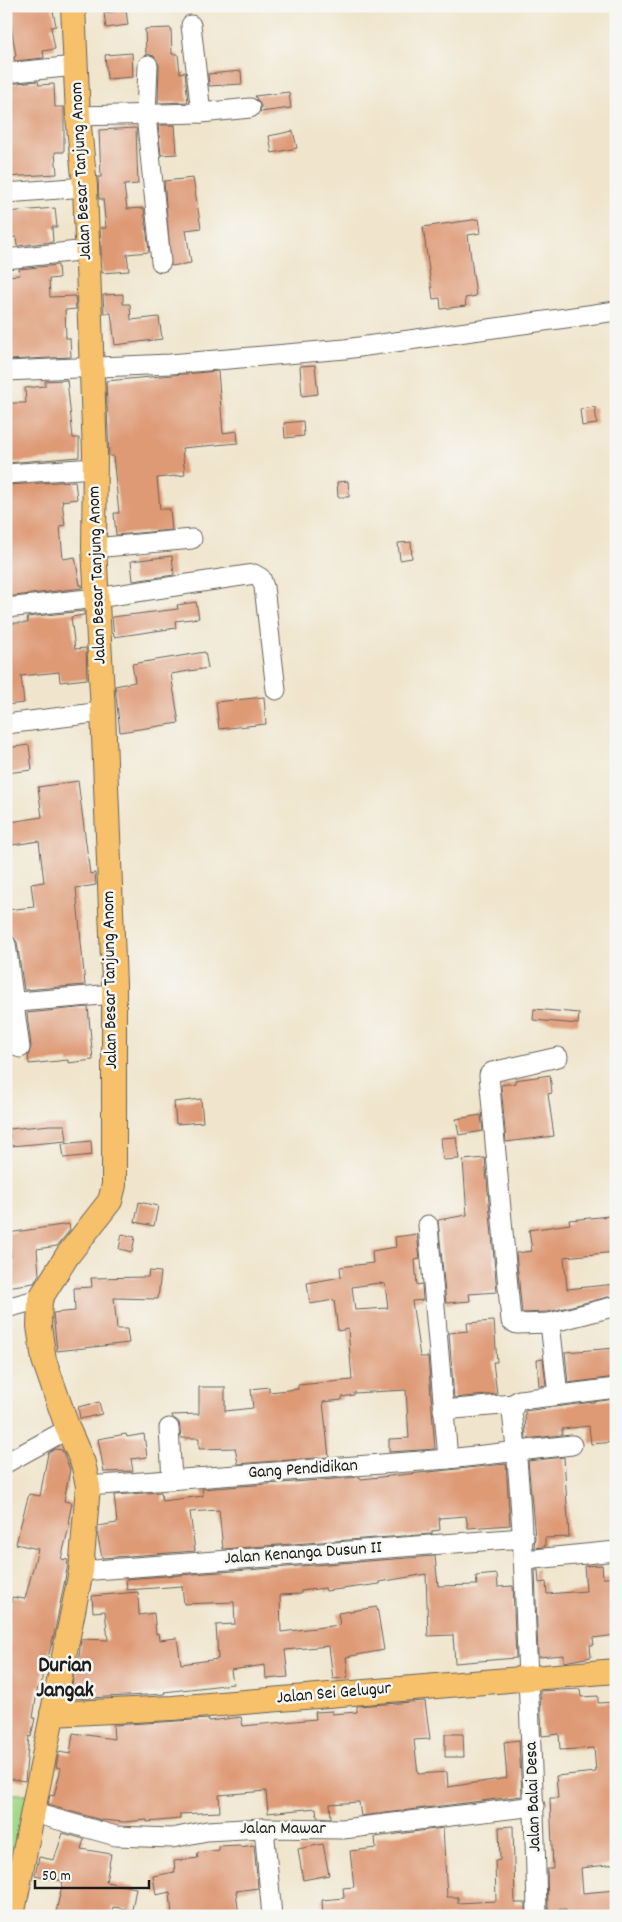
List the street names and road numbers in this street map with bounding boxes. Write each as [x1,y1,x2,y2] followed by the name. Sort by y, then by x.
[65,81,99,261] street label: Jalan Besar Tanjung Anom
[82,485,114,665] street label: Jalan Besar Tanjung Anom
[97,890,125,1070] street label: Jalan Besar Tanjung Anom
[247,1454,359,1486] street label: Gang Pendidikan
[223,1536,383,1572] street label: Jalan Kenanga Dusun II
[276,1677,393,1711] street label: Jalan Sei Gelugur
[520,1741,548,1853] street label: Jalan Balai Desa
[240,1817,326,1842] street label: Jalan Mawar

